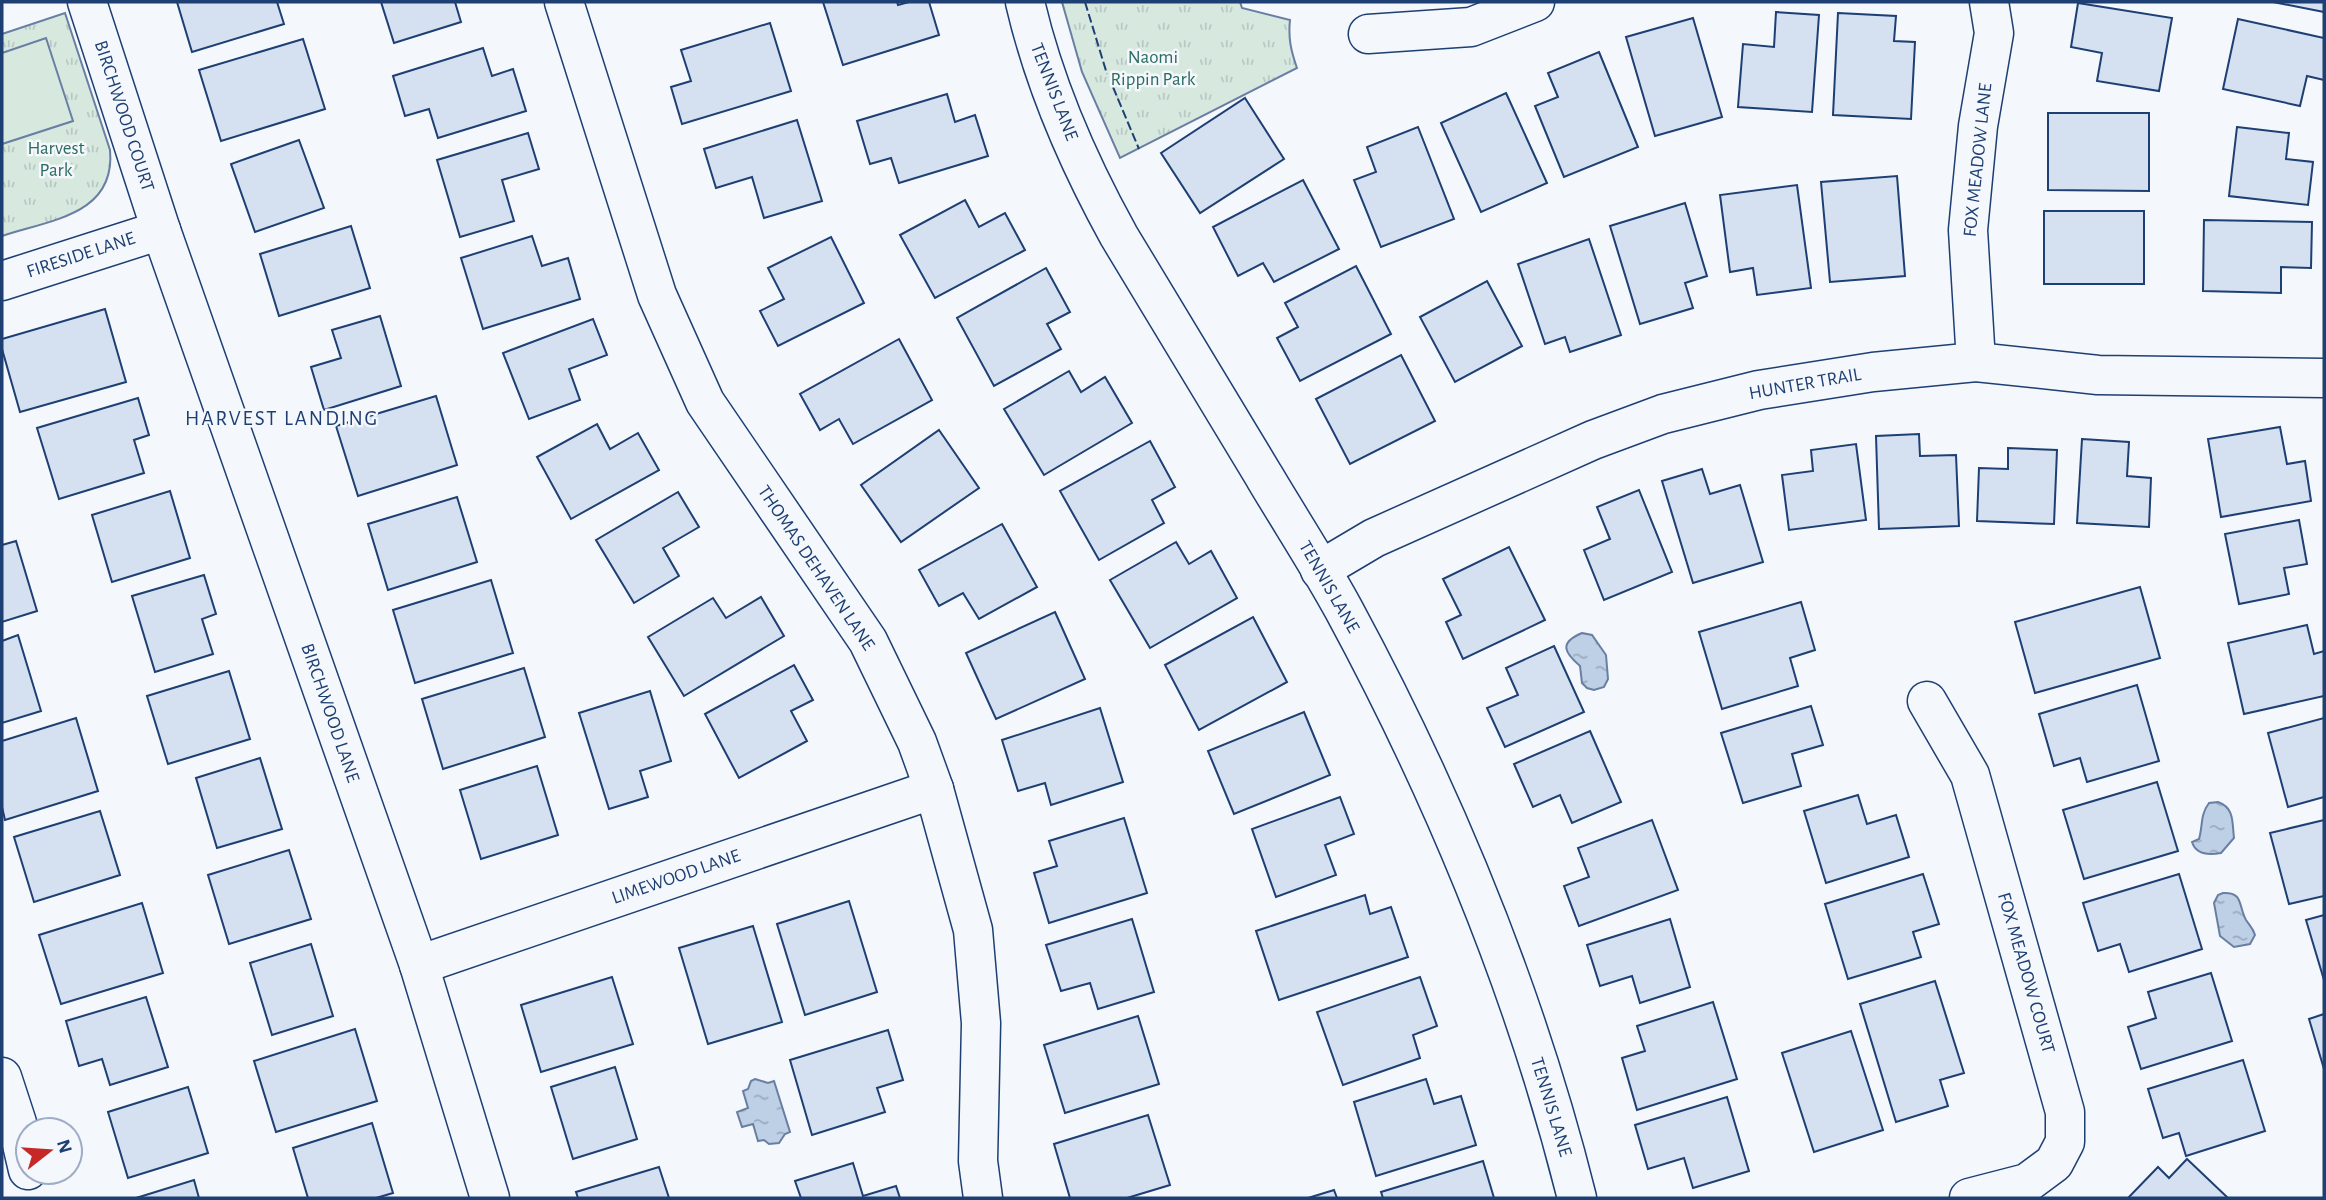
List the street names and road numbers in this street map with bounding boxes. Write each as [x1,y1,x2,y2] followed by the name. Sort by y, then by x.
[91,38,157,194] street label: BIRCHWOOD COURT
[1027,41,1081,143] street label: TENNIS LANE
[1960,82,1996,238] street label: FOX MEADOW LANE
[24,229,138,281] street label: FIRESIDE LANE
[1747,365,1863,403] street label: HUNTER TRAIL
[754,482,878,654] street label: THOMAS DEHAVEN LANE
[1295,538,1363,636] street label: TENNIS LANE
[297,641,363,785] street label: BIRCHWOOD LANE
[609,846,743,908] street label: LIMEWOOD LANE
[1994,890,2058,1056] street label: FOX MEADOW COURT
[1527,1055,1575,1159] street label: TENNIS LANE

